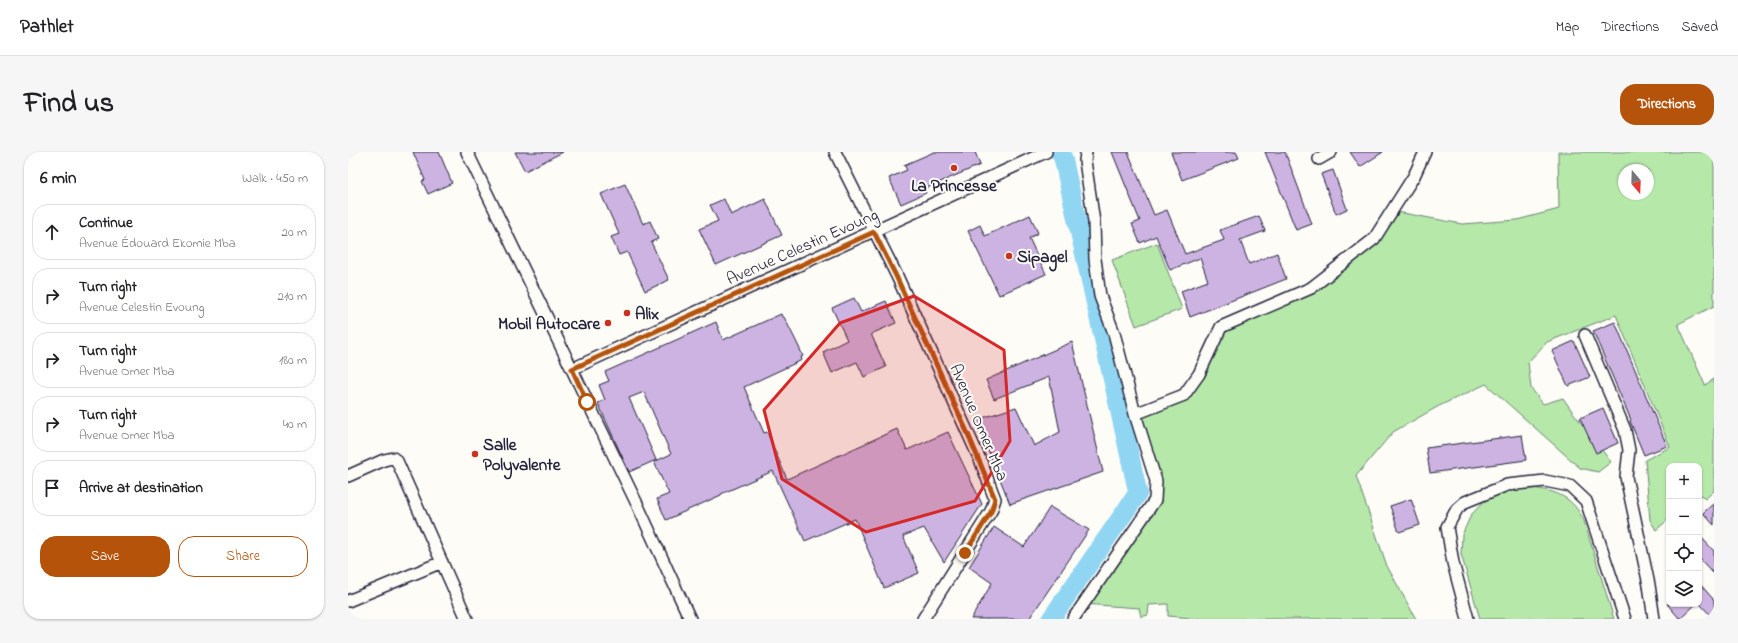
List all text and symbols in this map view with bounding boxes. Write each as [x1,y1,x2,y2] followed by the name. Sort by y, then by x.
[20,14,74,41] text: Pathlet
[1556,17,1579,38] text: Map
[1601,17,1659,38] text: Directions
[1681,17,1718,38] text: Saved
[24,84,114,125] text: Find us
[1620,84,1714,125] button: Directions
[949,163,959,173] marker: La Princesse
[1618,164,1654,200] north arrow
[40,166,76,191] text: 6 min
[242,169,308,188] text: Walk · 450 m
[911,174,998,199] place label: La Princesse
[723,203,883,294] street label: Avenue Celestin Evoung
[79,212,133,234] text: Continue
[41,221,63,243] icon: ahead
[282,223,307,242] text: 20 m
[79,234,236,253] text: Avenue Édouard Ekomie Mba
[1017,245,1068,272] place label: Sipagel
[1004,251,1014,261] marker: Sipagel
[79,276,137,298] text: Turn right
[41,285,63,307] icon: right
[277,287,307,306] text: 210 m
[79,298,204,317] text: Avenue Celestin Evoung
[635,302,659,327] place label: Alix
[622,308,632,318] marker: Alix
[498,312,601,337] place label: Mobil Autocare
[603,318,613,328] marker: Mobil Autocare
[79,340,137,362] text: Turn right
[41,349,63,371] icon: right
[279,351,307,370] text: 180 m
[943,360,1015,485] street label: Avenue Omer Mba
[79,362,175,381] text: Avenue Omer Mba
[578,393,596,411] route start
[79,404,137,426] text: Turn right
[41,413,63,435] icon: right
[283,415,307,434] text: 40 m
[79,426,175,445] text: Avenue Omer Mba
[483,433,562,480] place label: Salle Polyvalente
[470,449,480,459] marker: Salle Polyvalente
[1666,463,1702,607] map controls
[1666,463,1702,499] button: +
[41,477,63,499] icon: arrive
[79,477,203,499] text: Arrive at destination
[1666,499,1702,535] button: −
[1666,535,1702,571] button: locate
[40,536,170,577] button: Save
[178,536,308,577] button: Share
[956,544,974,562] route end
[1666,571,1702,607] button: layers

